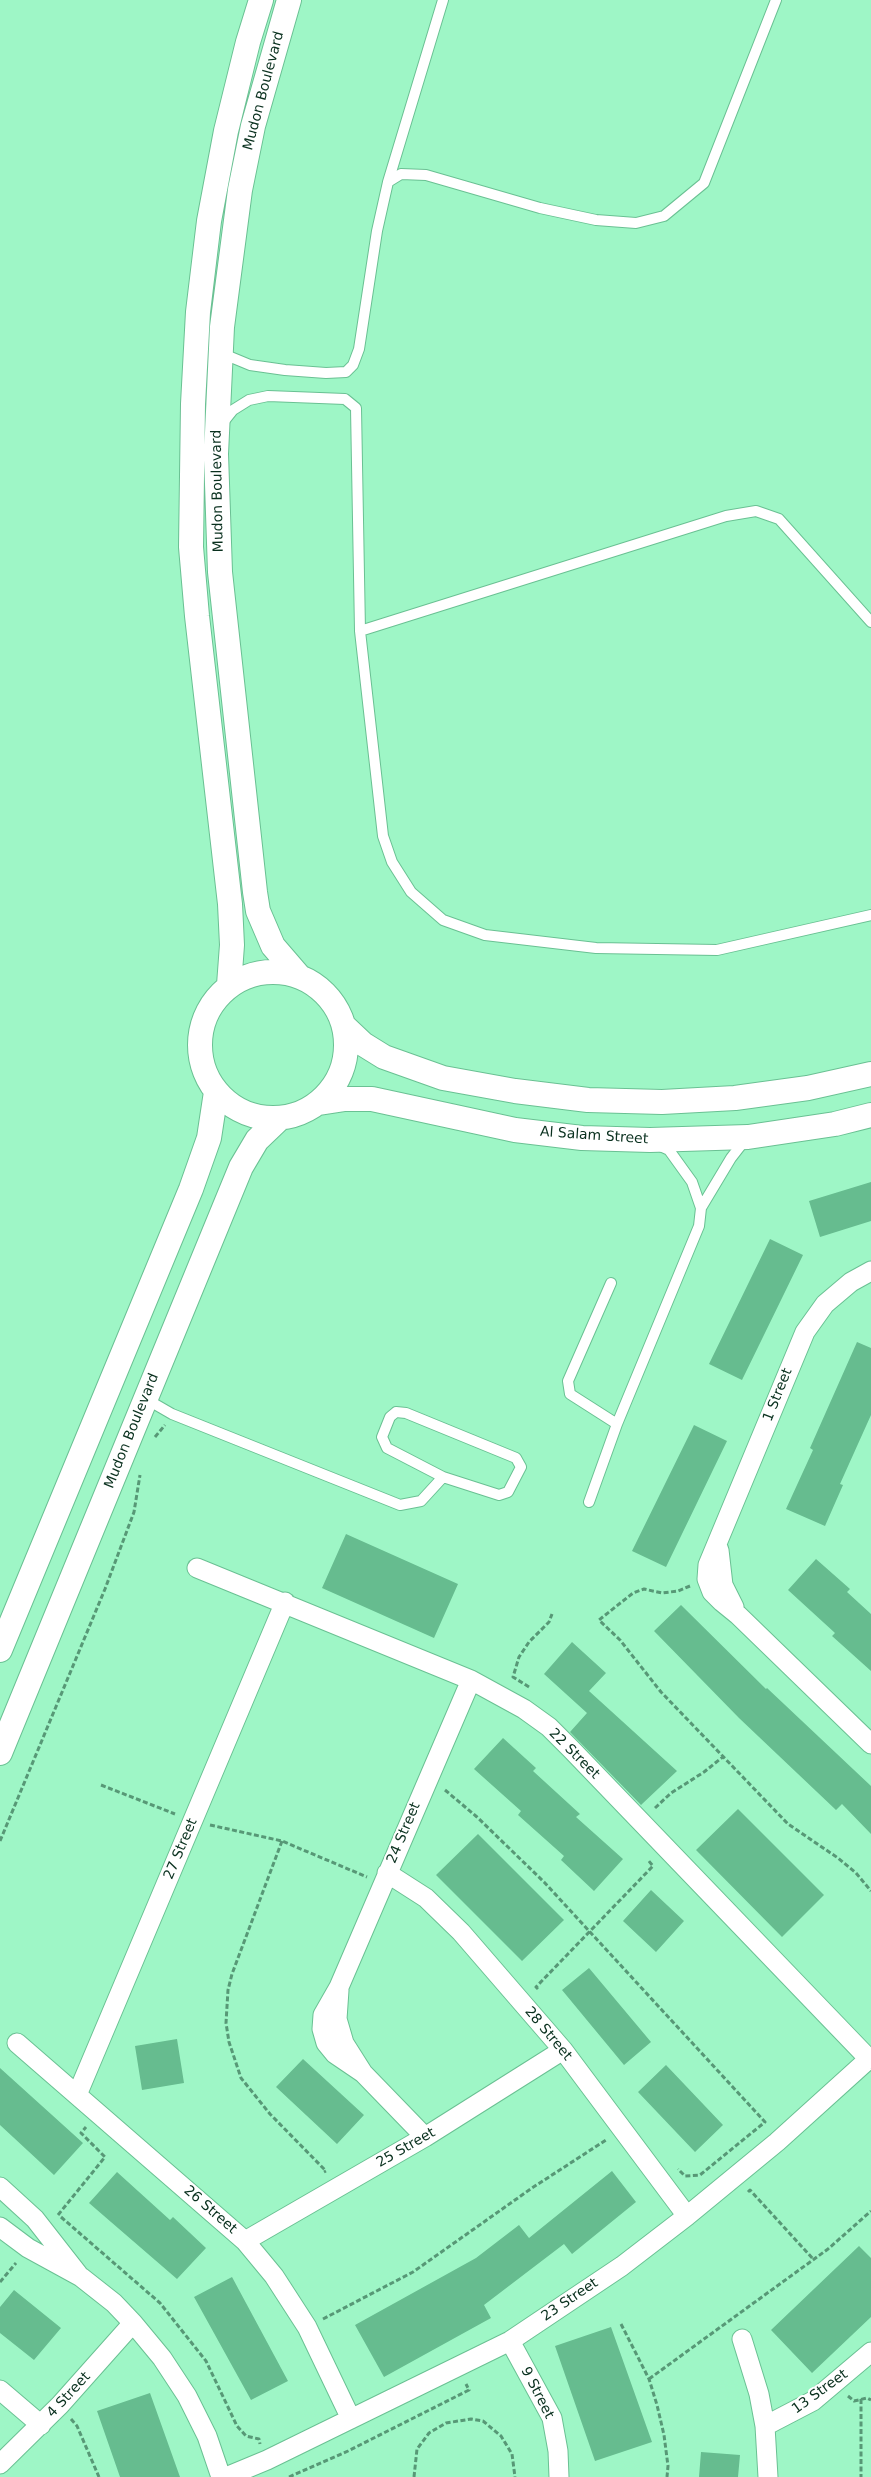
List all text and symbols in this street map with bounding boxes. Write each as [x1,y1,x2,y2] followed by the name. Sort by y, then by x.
[240,30,288,152] street label: Mudon Boulevard
[209,430,227,552] street label: Mudon Boulevard
[539,1124,649,1148] street label: Al Salam Street
[760,1366,796,1424] street label: 1 Street
[101,1371,163,1491] street label: Mudon Boulevard
[545,1725,603,1783] street label: 22 Street
[384,1800,424,1866] street label: 24 Street
[161,1816,201,1882] street label: 27 Street
[521,2004,575,2064] street label: 28 Street
[374,2125,438,2171] street label: 25 Street
[180,2182,240,2238] street label: 26 Street
[538,2275,602,2325] street label: 23 Street
[517,2364,557,2422] street label: 9 Street
[789,2366,851,2418] street label: 13 Street
[44,2369,94,2421] street label: 4 Street

